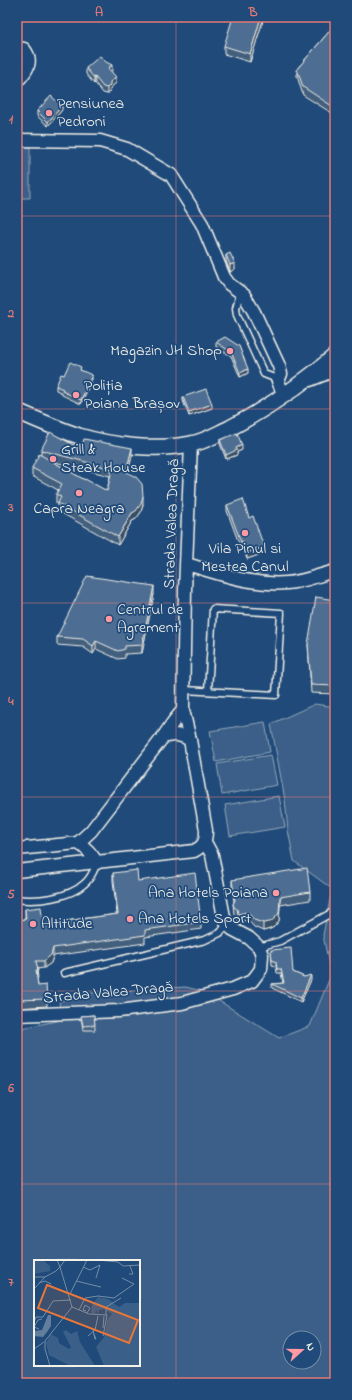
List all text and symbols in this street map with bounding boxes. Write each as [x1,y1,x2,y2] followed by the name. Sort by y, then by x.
[95,3,103,22] text: A
[248,3,258,22] text: B
[57,92,124,134] place label: Pensiunea Pedroni
[44,108,54,118] marker: Pensiunea Pedroni
[9,110,14,129] text: 1
[7,304,15,323] text: 2
[110,339,222,363] place label: Magazin JH Shop
[225,346,235,356] marker: Magazin JH Shop
[84,374,181,416] place label: Poliția Poiana Brașov
[71,390,81,400] marker: Poliția Poiana Brașov
[61,438,146,480] place label: Grill & Steak House
[48,454,58,464] marker: Grill & Steak House
[158,459,186,589] street label: Strada Valea Dragă
[74,488,84,498] marker: Capra Neagra
[33,497,125,521] place label: Capra Neagra
[7,498,14,517] text: 3
[240,528,250,538] marker: Vila Pinul si Mestea Canul
[201,537,289,579] place label: Vila Pinul si Mestea Canul
[117,598,184,640] place label: Centrul de Agrement
[104,614,114,624] marker: Centrul de Agrement
[7,692,14,711] text: 4
[148,881,268,905] place label: Ana Hotels Poiana
[7,885,15,904] text: 5
[271,888,281,898] marker: Ana Hotels Poiana
[138,907,252,931] place label: Ana Hotels Sport
[41,912,93,936] place label: Altitude
[125,914,135,924] marker: Ana Hotels Sport
[28,919,38,929] marker: Altitude
[42,975,174,1011] street label: Strada Valea Dragă
[7,1079,14,1098] text: 6
[34,1260,140,1366] inset map
[8,1273,14,1292] text: 7
[282,1330,322,1370] north arrow
[302,1340,319,1353] text: N

